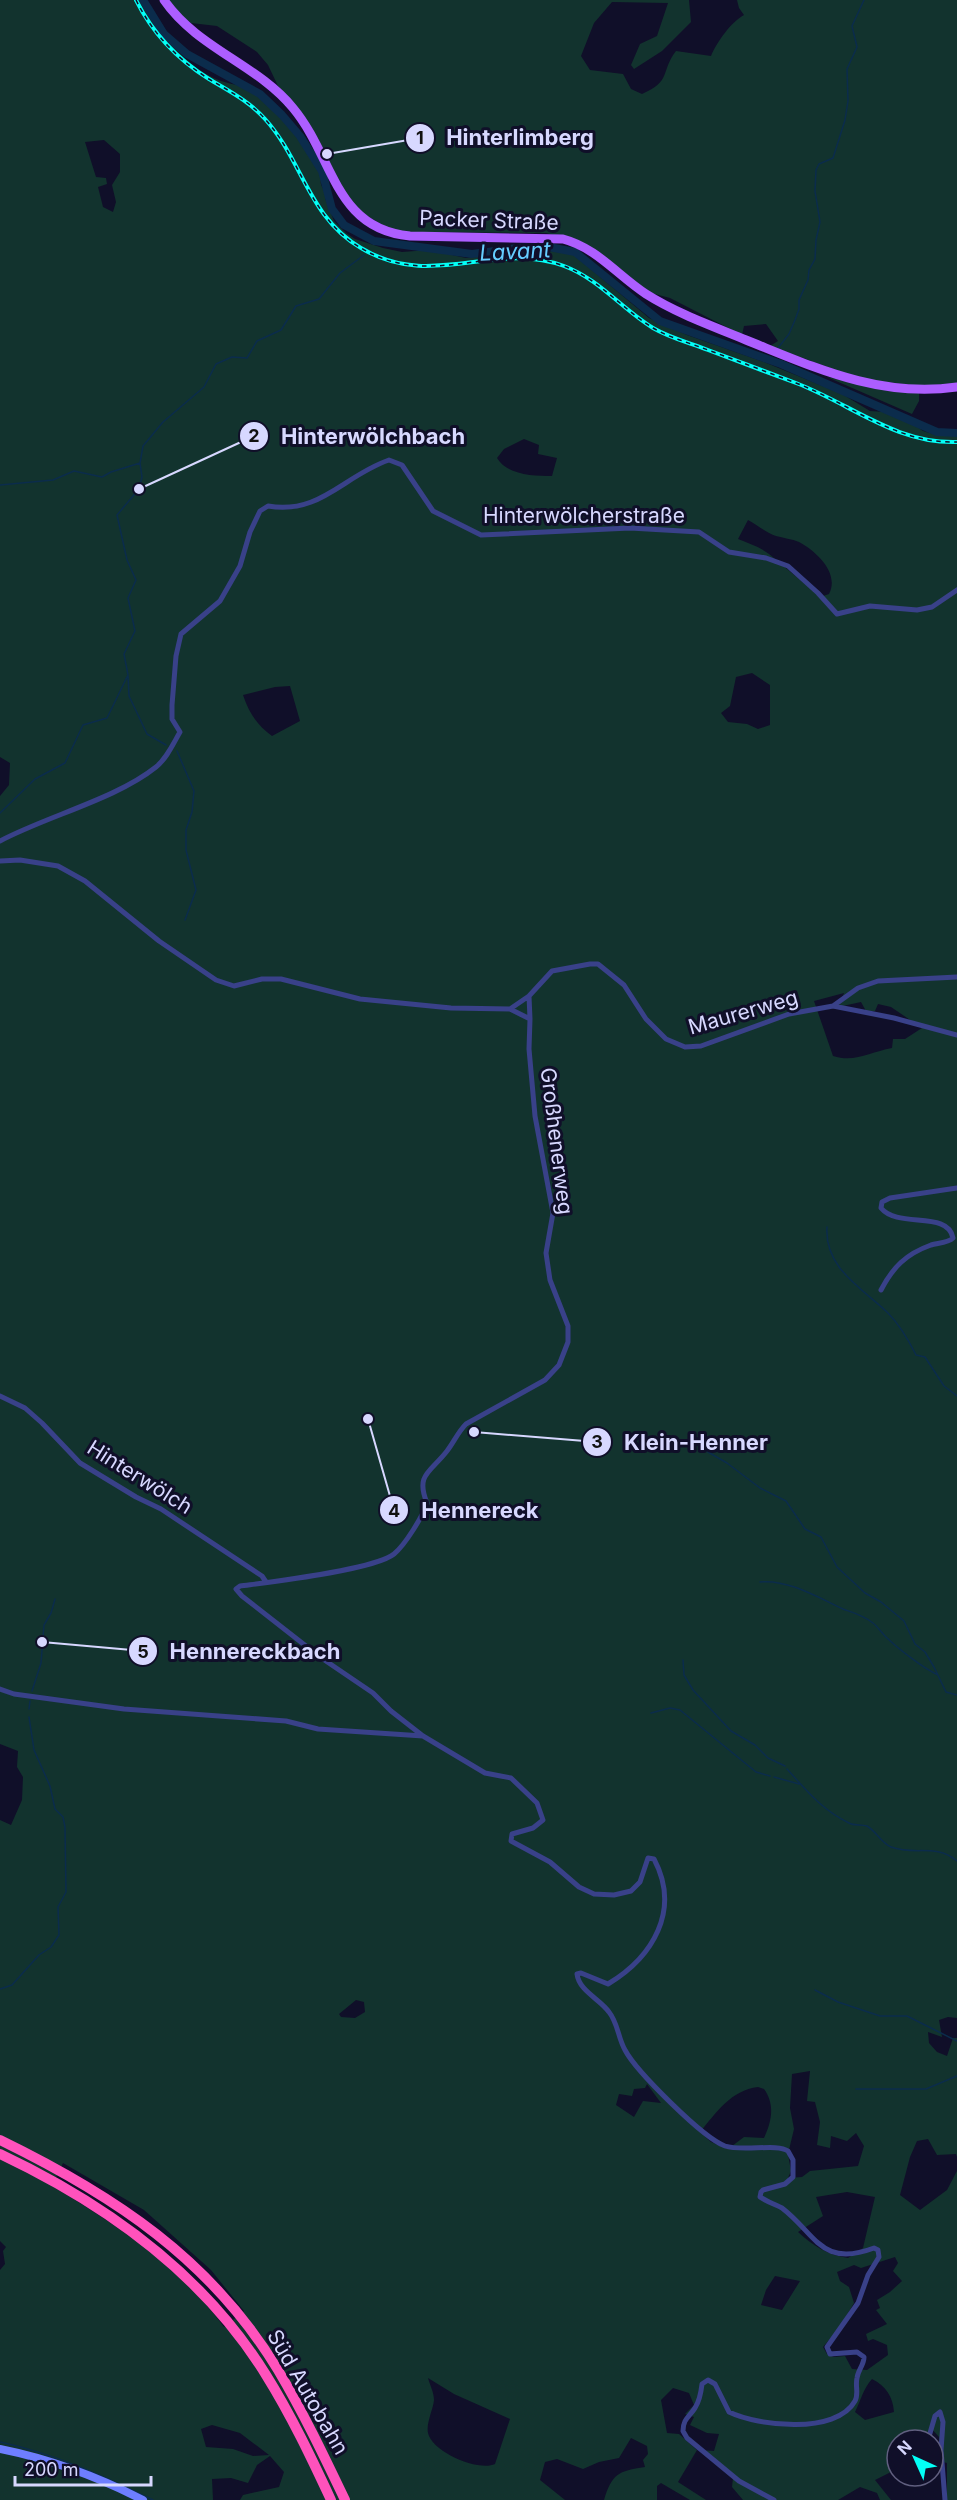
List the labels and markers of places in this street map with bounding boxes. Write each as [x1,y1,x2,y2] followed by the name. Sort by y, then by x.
[405,118,606,158] callout: Hinterlimberg
[239,416,477,456] callout: Hinterwölchbach
[582,1422,780,1462] callout: Klein-Henner
[379,1490,551,1530] callout: Hennereck
[128,1631,353,1671] callout: Hennereckbach

